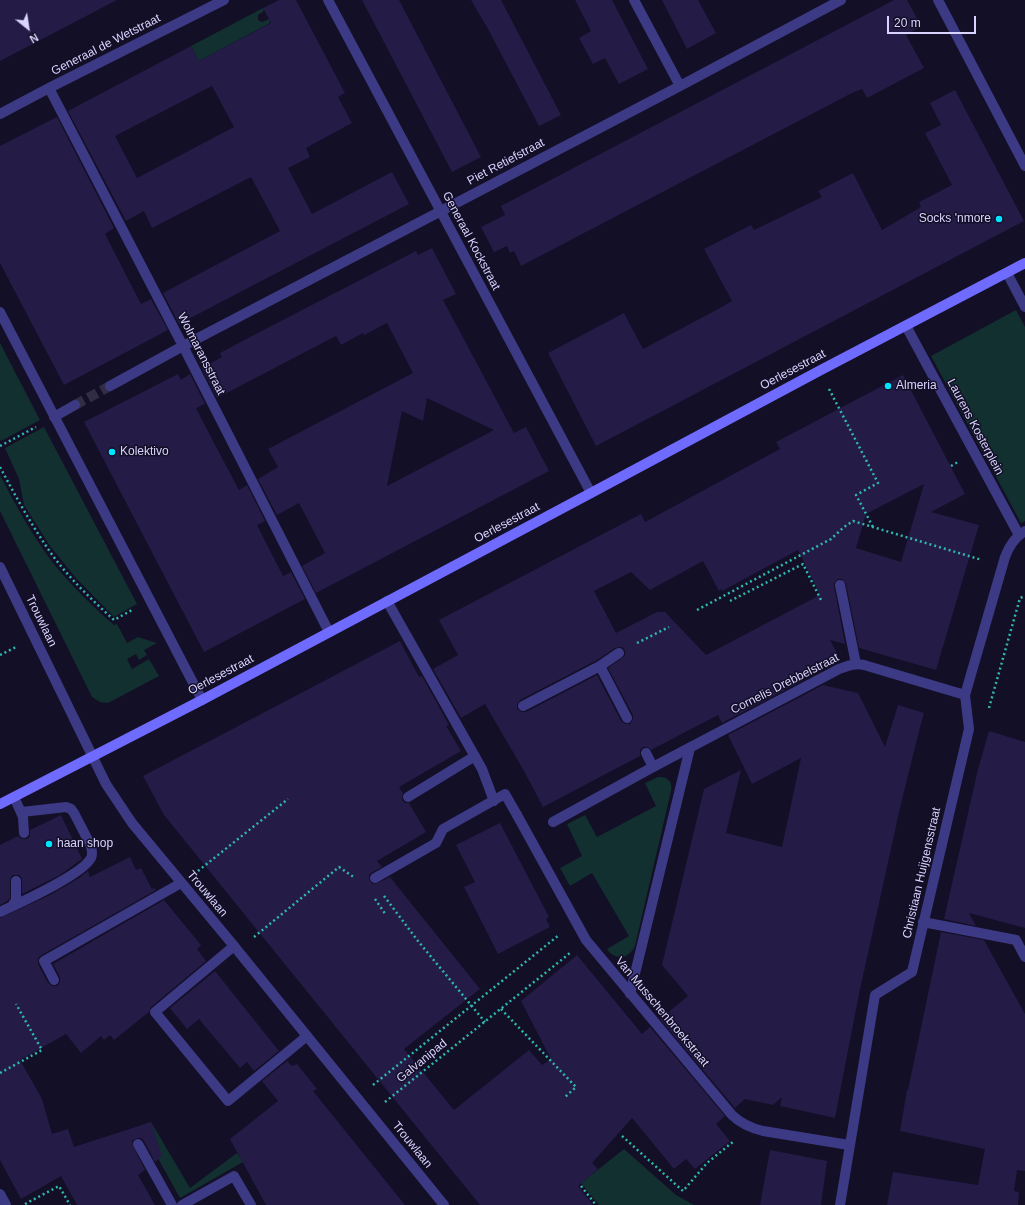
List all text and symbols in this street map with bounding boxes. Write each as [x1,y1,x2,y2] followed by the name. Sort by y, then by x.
[8,8,48,48] north arrow
[889,8,978,34] scale bar
[49,11,163,79] street label: Generaal de Wetstraat
[894,16,921,30] text: 20 m
[28,31,40,46] text: N
[465,136,547,188] street label: Piet Retiefstraat
[439,189,503,293] street label: Generaal Kockstraat
[919,212,991,226] place label: Socks 'nmore
[994,214,1004,224] marker: Socks 'nmore
[174,310,228,398] street label: Wolmaransstraat
[758,347,828,393] street label: Oerlesestraat
[944,376,1006,478] street label: Laurens Kosterplein
[896,379,937,393] place label: Almeria
[883,381,893,391] marker: Almeria
[120,445,169,459] place label: Kolektivo
[107,447,117,457] marker: Kolektivo
[472,500,542,546] street label: Oerlesestraat
[22,593,60,649] street label: Trouwlaan
[729,650,841,718] street label: Cornelis Drebbelstraat
[186,652,256,698] street label: Oerlesestraat
[900,806,944,940] street label: Christiaan Huijgensstraat
[57,837,113,851] place label: haan shop
[44,839,54,849] marker: haan shop
[184,868,230,920] street label: Trouwlaan
[612,954,712,1070] street label: Van Musschenbroekstraat
[394,1036,450,1086] street label: Galvanipad
[389,1119,435,1171] street label: Trouwlaan

